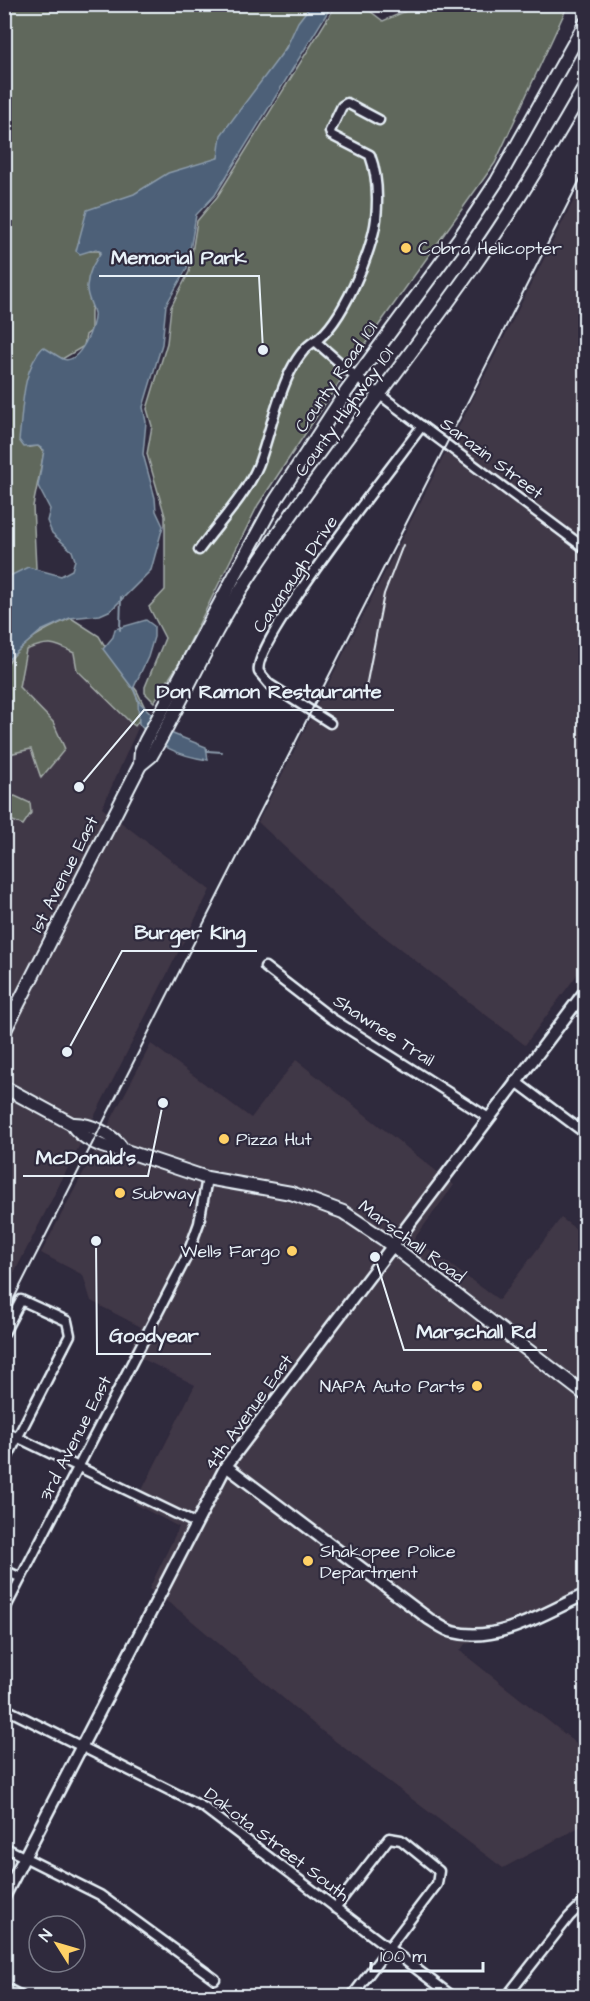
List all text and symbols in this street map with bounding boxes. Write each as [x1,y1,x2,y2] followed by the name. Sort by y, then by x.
[418,236,562,261] place label: Cobra Helicopter
[99,238,259,276] callout: Memorial Park
[399,241,413,255] marker: Cobra Helicopter
[111,244,248,272] text: Memorial Park
[289,317,385,438] street label: County Road 101
[289,343,401,483] street label: County Highway 101
[435,411,549,506] street label: Sarazin Street
[247,510,345,638] street label: Cavanaugh Drive
[144,672,394,710] callout: Don Ramon Restaurante
[156,678,382,706] text: Don Ramon Restaurante
[24,811,105,937] street label: 1st Avenue East
[122,913,257,951] callout: Burger King
[134,919,246,948] text: Burger King
[328,988,439,1073] street label: Shawnee Trail
[236,1127,312,1152] place label: Pizza Hut
[217,1132,231,1146] marker: Pizza Hut
[23,1138,148,1176] callout: McDonald's
[36,1144,136,1172] text: McDonald's
[132,1181,197,1207] place label: Subway
[113,1186,127,1200] marker: Subway
[353,1194,470,1289] street label: Marschall Road
[180,1239,280,1265] place label: Wells Fargo
[285,1244,299,1258] marker: Wells Fargo
[404,1312,547,1350] callout: Marschall Rd
[97,1316,211,1354] callout: Goodyear
[416,1318,536,1346] text: Marschall Rd
[109,1322,200,1351] text: Goodyear
[198,1349,299,1475] street label: 4th Avenue East
[33,1371,118,1505] street label: 3rd Avenue East
[320,1374,465,1399] place label: NAPA Auto Parts
[470,1379,484,1393] marker: NAPA Auto Parts
[320,1539,456,1585] place label: Shakopee Police Department
[301,1554,315,1568] marker: Shakopee Police Department
[199,1782,354,1907] street label: Dakota Street South
[27,1914,87,1974] north arrow
[34,1925,58,1946] text: N
[371,1935,484,1973] scale bar
[380,1944,426,1969] text: 100 m

